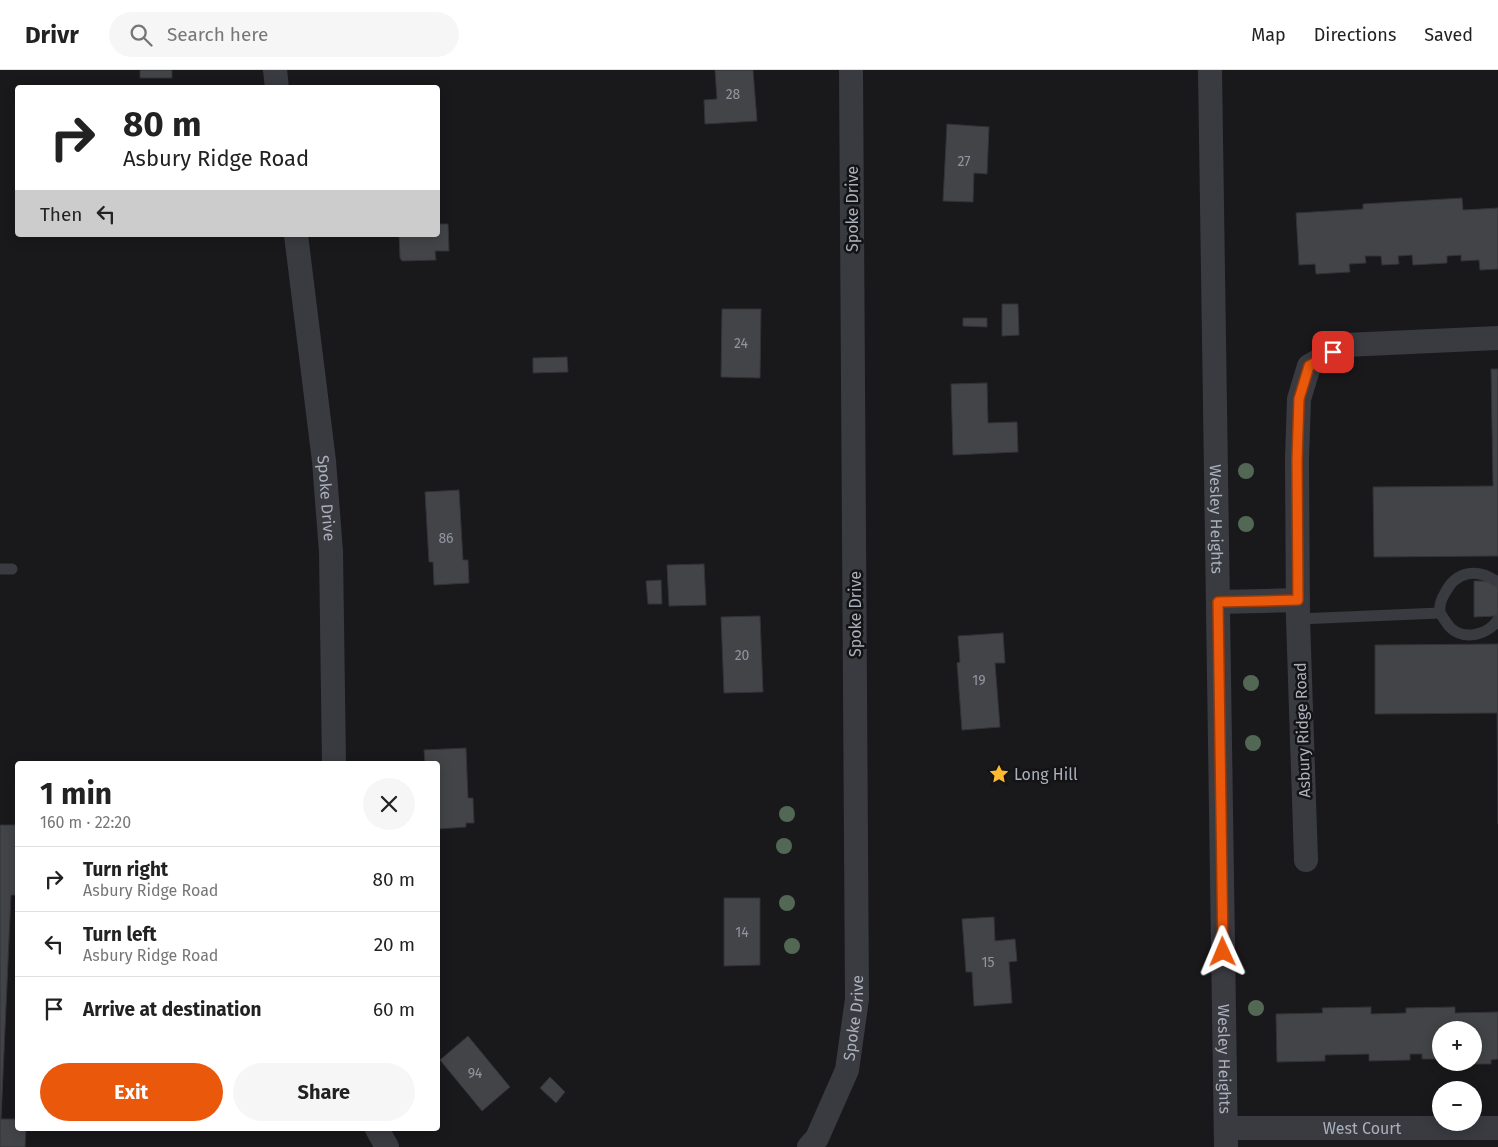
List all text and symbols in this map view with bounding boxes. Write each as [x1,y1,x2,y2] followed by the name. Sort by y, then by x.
[109,12,459,57] search box
[25,21,79,49] text: Drivr
[127,21,155,49] icon: search
[167,23,268,46] text: Search here
[1251,24,1286,46] text: Map
[1314,24,1396,46] text: Directions
[1424,24,1473,46] text: Saved
[726,86,741,103] house number: 28
[123,103,202,145] text: 80 m
[40,105,105,170] icon: right
[123,145,309,172] text: Asbury Ridge Road
[957,153,971,170] house number: 27
[843,166,862,252] street label: Spoke Drive
[92,200,120,228] icon: left
[40,203,82,226] text: Then
[1312,331,1354,373] pin
[734,335,749,352] house number: 24
[1319,338,1347,366] icon: arrive
[313,454,339,542] street label: Spoke Drive
[1206,464,1226,574] street label: Wesley Heights
[438,530,454,547] house number: 86
[846,571,865,657] street label: Spoke Drive
[735,647,750,664] house number: 20
[1291,662,1314,798] street label: Asbury Ridge Road
[972,672,986,689] house number: 19
[988,763,1010,785] place icon: Long Hill
[1014,765,1078,784] place label: Long Hill
[40,776,112,812] text: 1 min
[363,778,415,830] button: close
[40,813,131,832] text: 160 m · 22:20
[83,858,168,881] text: Turn right
[40,865,68,893] icon: right
[373,868,415,891] text: 80 m
[83,881,218,900] text: Asbury Ridge Road
[83,923,157,946] text: Turn left
[735,924,749,941] house number: 14
[1196,925,1248,977] position arrow
[40,930,68,958] icon: left
[374,933,415,956] text: 20 m
[83,946,218,965] text: Asbury Ridge Road
[981,954,995,971] house number: 15
[839,975,867,1062] street label: Spoke Drive
[40,995,68,1023] icon: arrive
[83,998,262,1021] text: Arrive at destination
[373,998,415,1021] text: 60 m
[1214,1004,1235,1114] street label: Wesley Heights
[1432,1021,1482,1131] map controls
[1432,1021,1482,1071] button: +
[40,1063,223,1121] button: Exit
[233,1063,415,1121] button: Share
[468,1065,483,1082] house number: 94
[1432,1081,1482,1131] button: −
[1323,1119,1402,1138] street label: West Court

